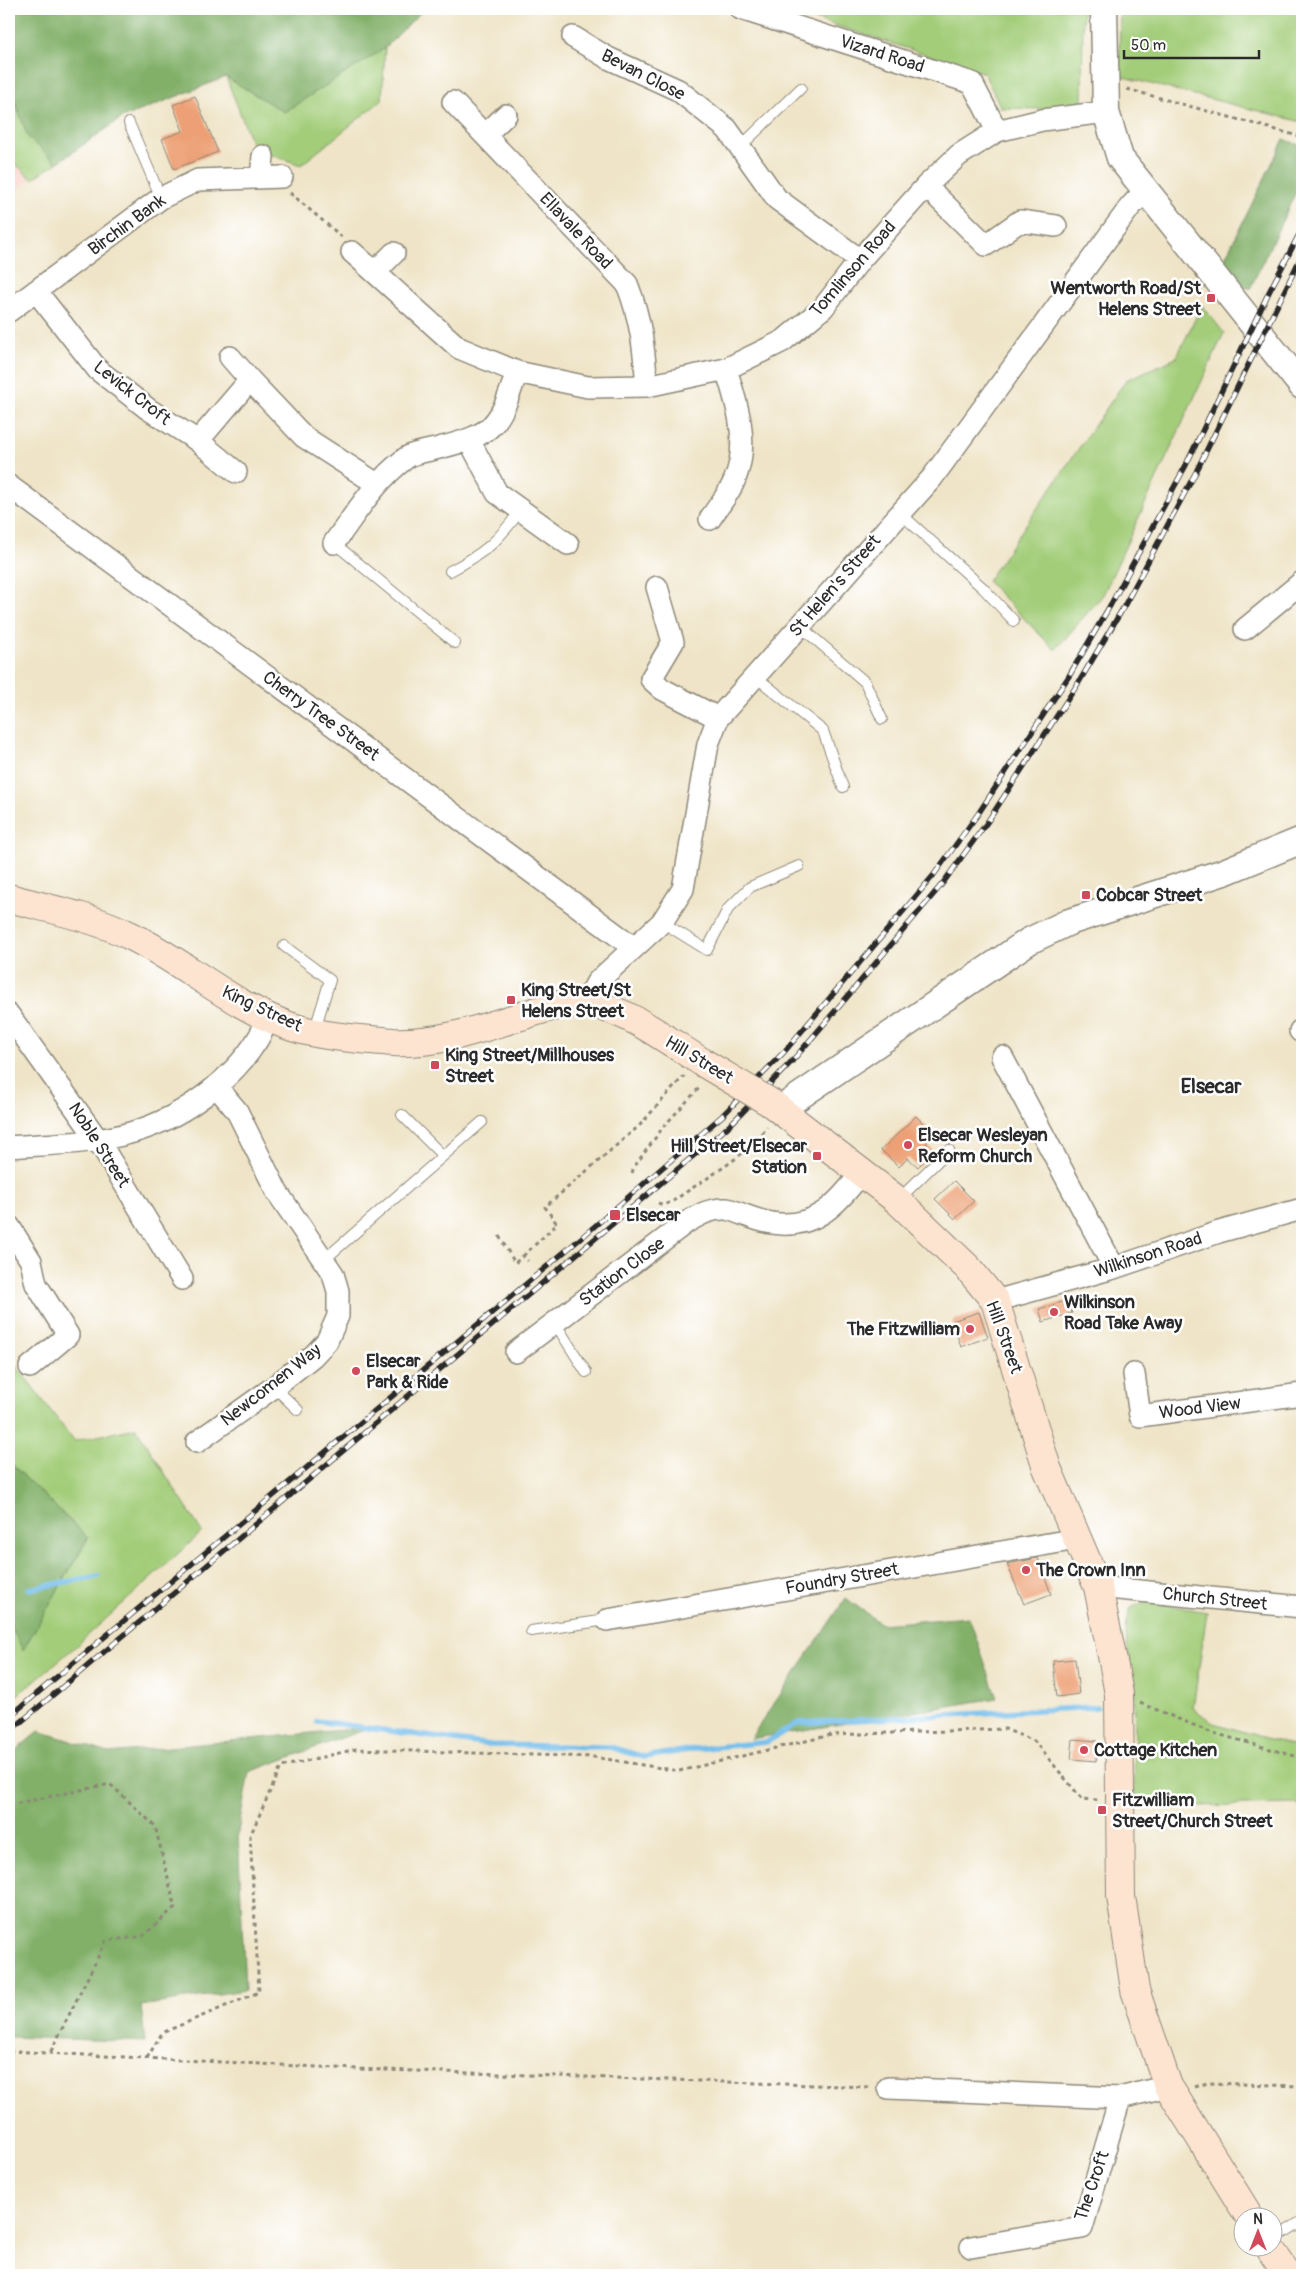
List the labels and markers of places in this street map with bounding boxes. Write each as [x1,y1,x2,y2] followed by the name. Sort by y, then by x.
[1051,277,1202,321] place label: Wentworth Road/St Helens Street
[1205,292,1217,304] marker: Wentworth Road/St Helens Street
[1096,884,1203,907] place label: Cobcar Street
[1080,889,1092,901] marker: Cobcar Street
[521,979,632,1023] place label: King Street/St Helens Street
[505,994,517,1006] marker: King Street/St Helens Street
[445,1044,615,1088] place label: King Street/Millhouses Street
[429,1059,441,1071] marker: King Street/Millhouses Street
[918,1124,1048,1168] place label: Elsecar Wesleyan Reform Church
[670,1135,808,1179] place label: Hill Street/Elsecar Station
[902,1139,914,1151] marker: Elsecar Wesleyan Reform Church
[811,1150,823,1162] marker: Hill Street/Elsecar Station
[626,1204,681,1227] place label: Elsecar
[608,1208,622,1222] marker: Elsecar
[1064,1291,1182,1335] place label: Wilkinson Road Take Away
[1048,1306,1060,1318] marker: Wilkinson Road Take Away
[846,1318,960,1341] place label: The Fitzwilliam
[964,1323,976,1335] marker: The Fitzwilliam
[366,1350,449,1394] place label: Elsecar Park & Ride
[350,1365,362,1377] marker: Elsecar Park & Ride
[1035,1559,1146,1582] place label: The Crown Inn
[1020,1564,1032,1576] marker: The Crown Inn
[1094,1739,1217,1762] place label: Cottage Kitchen
[1078,1744,1090,1756] marker: Cottage Kitchen
[1112,1789,1273,1833] place label: Fitzwilliam Street/Church Street
[1096,1804,1108,1816] marker: Fitzwilliam Street/Church Street

